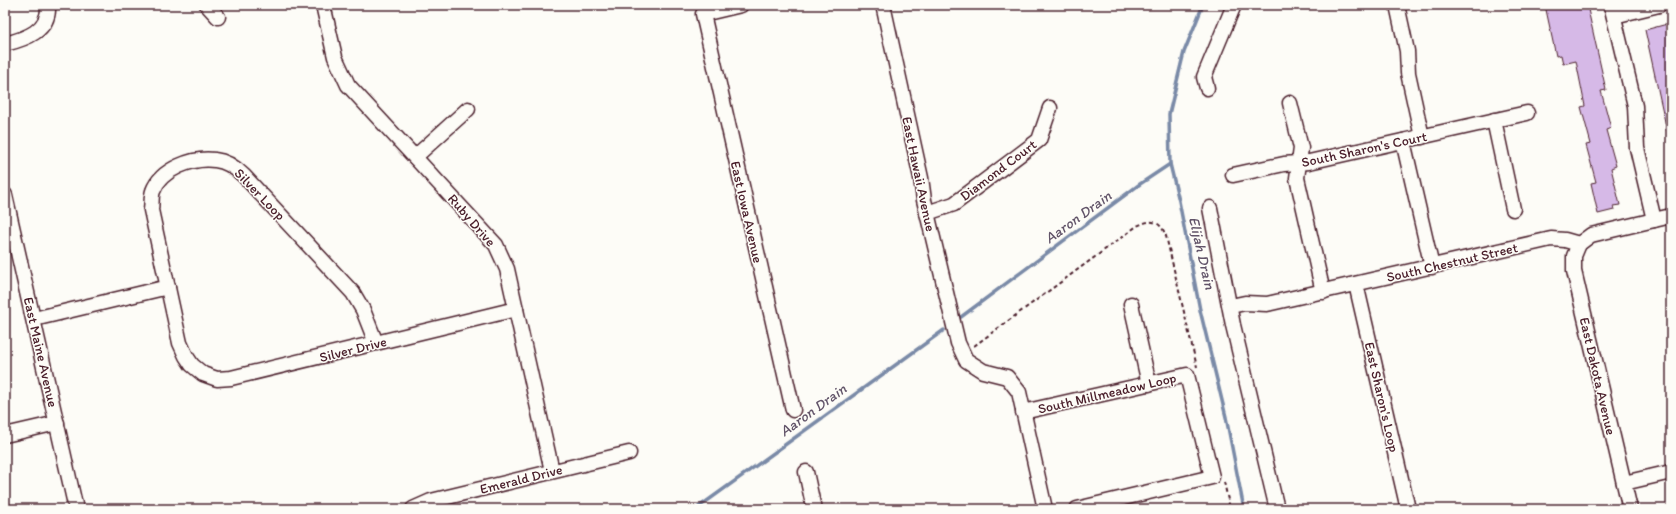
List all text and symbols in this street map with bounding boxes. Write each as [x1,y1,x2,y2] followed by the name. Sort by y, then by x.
[898,115,939,234] street label: East Hawaii Avenue
[1300,128,1428,171] street label: South Sharon's Court
[957,136,1040,205] street label: Diamond Court
[726,159,767,265] street label: East Iowa Avenue
[231,165,289,224] street label: Silver Loop
[1041,186,1115,247] water label: Aaron Drain
[444,190,499,250] street label: Ruby Drive
[1185,215,1219,291] water label: Elijah Drain
[1385,239,1519,286] street label: South Chestnut Street
[20,295,62,409] street label: East Maine Avenue
[1576,316,1619,437] street label: East Dakota Avenue
[318,333,389,366] street label: Silver Drive
[1361,340,1402,454] street label: East Sharon's Loop
[1036,369,1178,418] street label: South Millmeadow Loop
[776,379,850,440] water label: Aaron Drain
[478,461,564,498] street label: Emerald Drive

